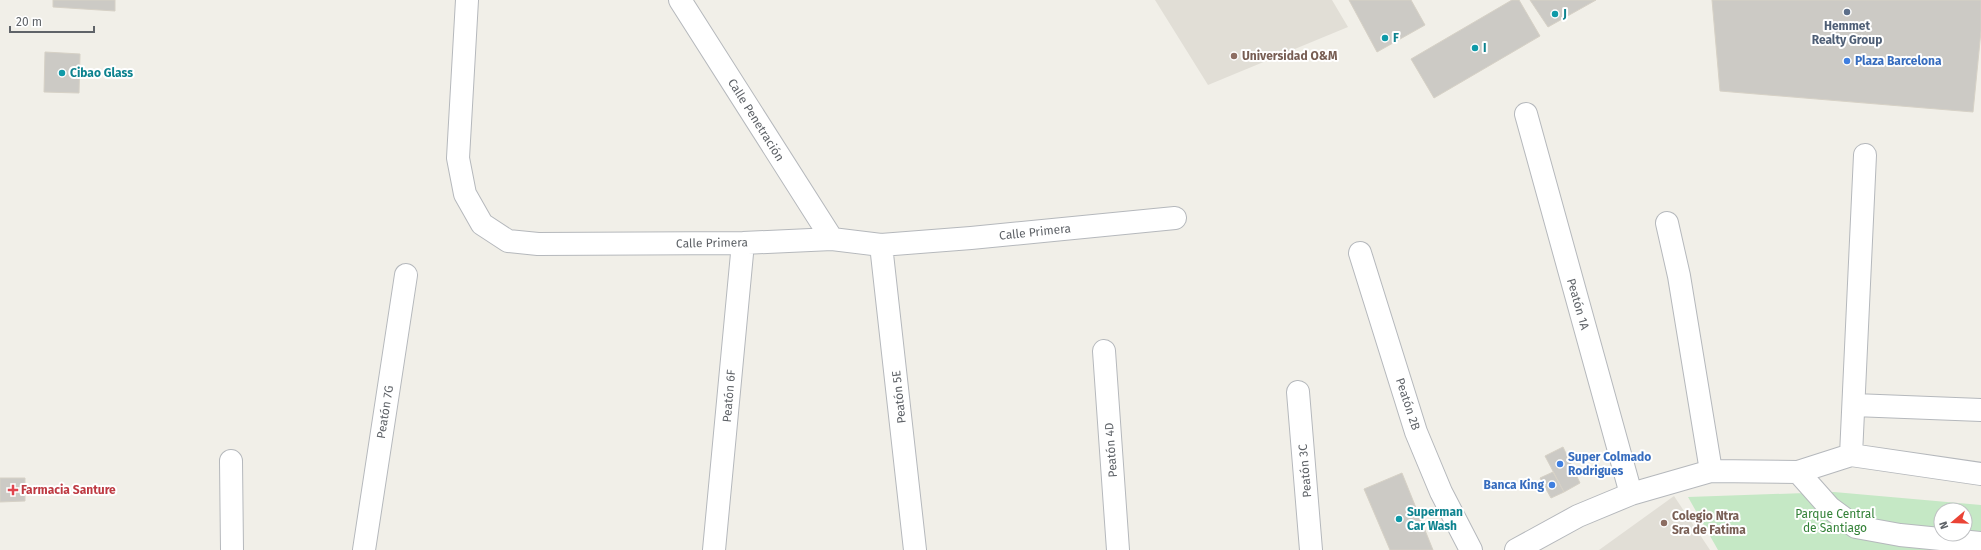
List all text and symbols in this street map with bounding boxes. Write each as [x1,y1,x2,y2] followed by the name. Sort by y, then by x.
[1562,7,1567,21] place label: J
[1842,7,1852,17] marker: Hemmet Realty Group
[10,8,94,34] scale bar
[1550,9,1560,19] marker: J
[16,15,42,29] text: 20 m
[1812,19,1882,47] place label: Hemmet Realty Group
[1393,31,1399,45] place label: F
[1380,33,1390,43] marker: F
[1483,41,1487,55] place label: I
[1470,43,1480,53] marker: I
[1242,49,1338,63] place label: Universidad O&M
[1229,51,1239,61] marker: Universidad O&M
[1855,54,1942,68] place label: Plaza Barcelona
[1842,56,1852,66] marker: Plaza Barcelona
[70,66,133,80] place label: Cibao Glass
[57,68,67,78] marker: Cibao Glass
[725,76,787,164] street label: Calle Penetración
[998,221,1072,243] street label: Calle Primera
[676,235,748,251] street label: Calle Primera
[1564,277,1592,332] street label: Peatón 1A
[720,369,738,423] street label: Peatón 6F
[889,370,909,424] street label: Peatón 5E
[1393,376,1423,432] street label: Peatón 2B
[374,384,396,440] street label: Peatón 7G
[1102,422,1120,478] street label: Peatón 4D
[1296,443,1314,498] street label: Peatón 3C
[1568,450,1651,478] place label: Super Colmado Rodrigues
[1555,459,1565,469] marker: Super Colmado Rodrigues
[1484,478,1544,492] place label: Banca King
[1547,480,1557,490] marker: Banca King
[21,483,116,497] place label: Farmacia Santure
[8,485,18,495] marker: Farmacia Santure
[1933,502,1973,542] north arrow
[1407,505,1463,533] place label: Superman Car Wash
[1795,507,1875,535] park label: Parque Central de Santiago
[1672,509,1746,537] place label: Colegio Ntra Sra de Fatima
[1394,514,1404,524] marker: Superman Car Wash
[1659,518,1669,528] marker: Colegio Ntra Sra de Fatima
[1937,520,1951,531] text: N

